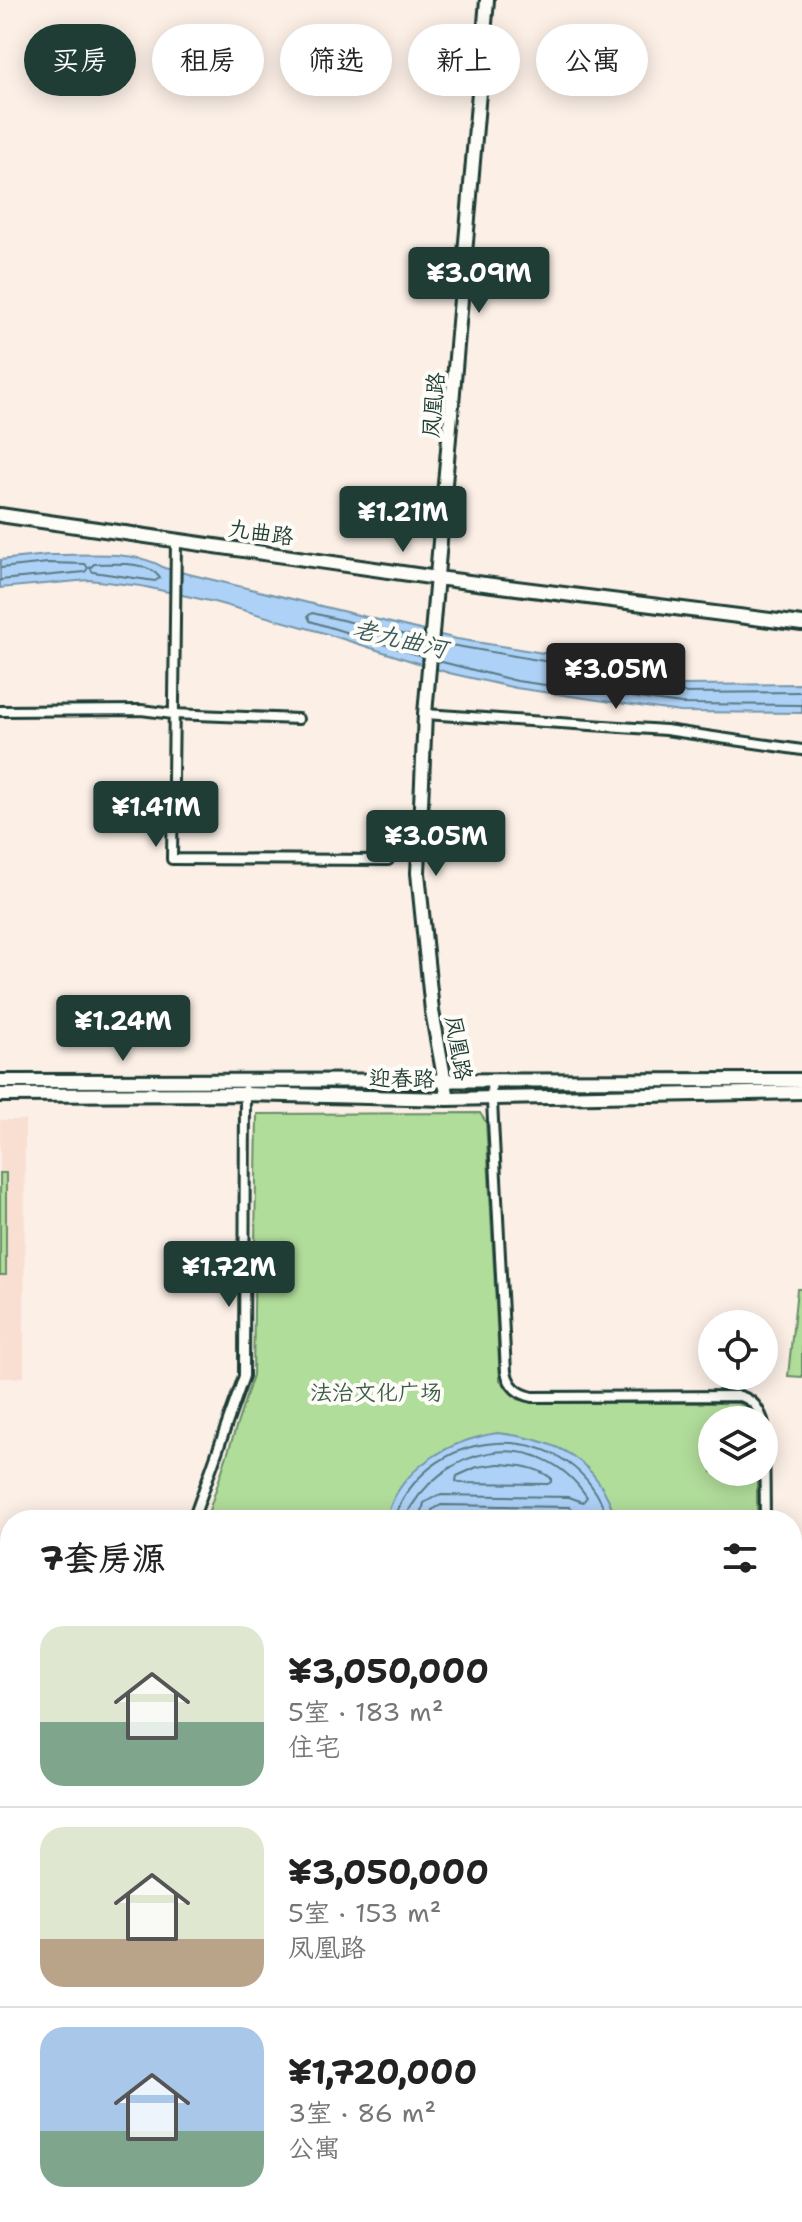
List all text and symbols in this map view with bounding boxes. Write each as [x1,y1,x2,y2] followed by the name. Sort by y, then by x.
[24,24,136,96] chip: 买房
[152,24,264,96] chip: 租房
[280,24,392,96] chip: 筛选
[408,24,520,96] chip: 新上
[536,24,648,96] chip: 公寓
[414,247,544,315] pin: ¥3.09M
[426,255,532,290] text: ¥3.09M
[416,371,451,439] street label: 凤凰路
[338,486,468,554] pin: ¥1.21M
[357,494,449,529] text: ¥1.21M
[226,514,296,551] street label: 九曲路
[350,613,454,666] water label: 老九曲河
[551,643,681,711] pin: ¥3.05M
[564,651,668,686] text: ¥3.05M
[91,781,221,849] pin: ¥1.41M
[111,789,201,824] text: ¥1.41M
[371,810,501,878] pin: ¥3.05M
[384,818,488,853] text: ¥3.05M
[58,995,188,1063] pin: ¥1.24M
[74,1003,172,1038] text: ¥1.24M
[438,1013,479,1083] street label: 凤凰路
[369,1063,435,1094] street label: 迎春路
[164,1241,294,1309] pin: ¥1.72M
[182,1249,276,1284] text: ¥1.72M
[698,1310,778,1486] map controls
[698,1310,778,1390] button: locate
[310,1378,442,1407] park label: 法治文化广场
[698,1406,778,1486] button: layers
[40,1535,166,1581] text: 7套房源
[718,1536,762,1580] icon: filters
[288,1648,489,1694] text: ¥3,050,000
[104,1658,200,1754] icon: home
[288,1694,444,1729] text: 5室 · 183 m²
[288,1729,340,1764] text: 住宅
[288,1849,489,1895] text: ¥3,050,000
[104,1859,200,1955] icon: home
[288,1895,442,1930] text: 5室 · 153 m²
[288,1930,366,1965] text: 凤凰路
[288,2049,477,2095] text: ¥1,720,000
[104,2059,200,2155] icon: home
[288,2095,436,2130] text: 3室 · 86 m²
[288,2130,340,2165] text: 公寓

